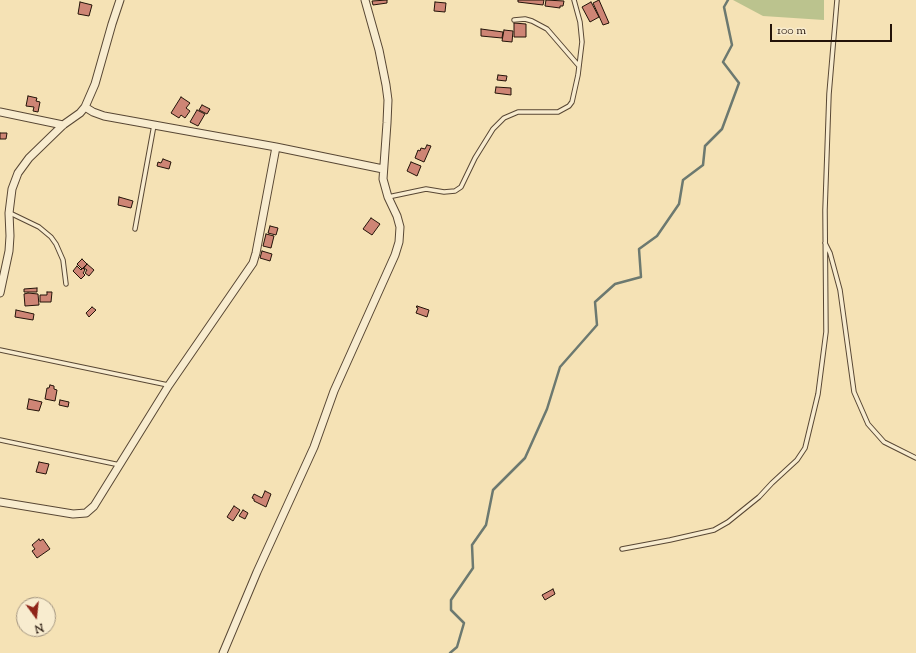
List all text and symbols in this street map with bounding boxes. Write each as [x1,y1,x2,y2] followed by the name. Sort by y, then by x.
[772,16,894,42] scale bar
[777,22,806,40] text: 100 m
[16,597,56,637] north arrow
[33,619,45,636] text: N

